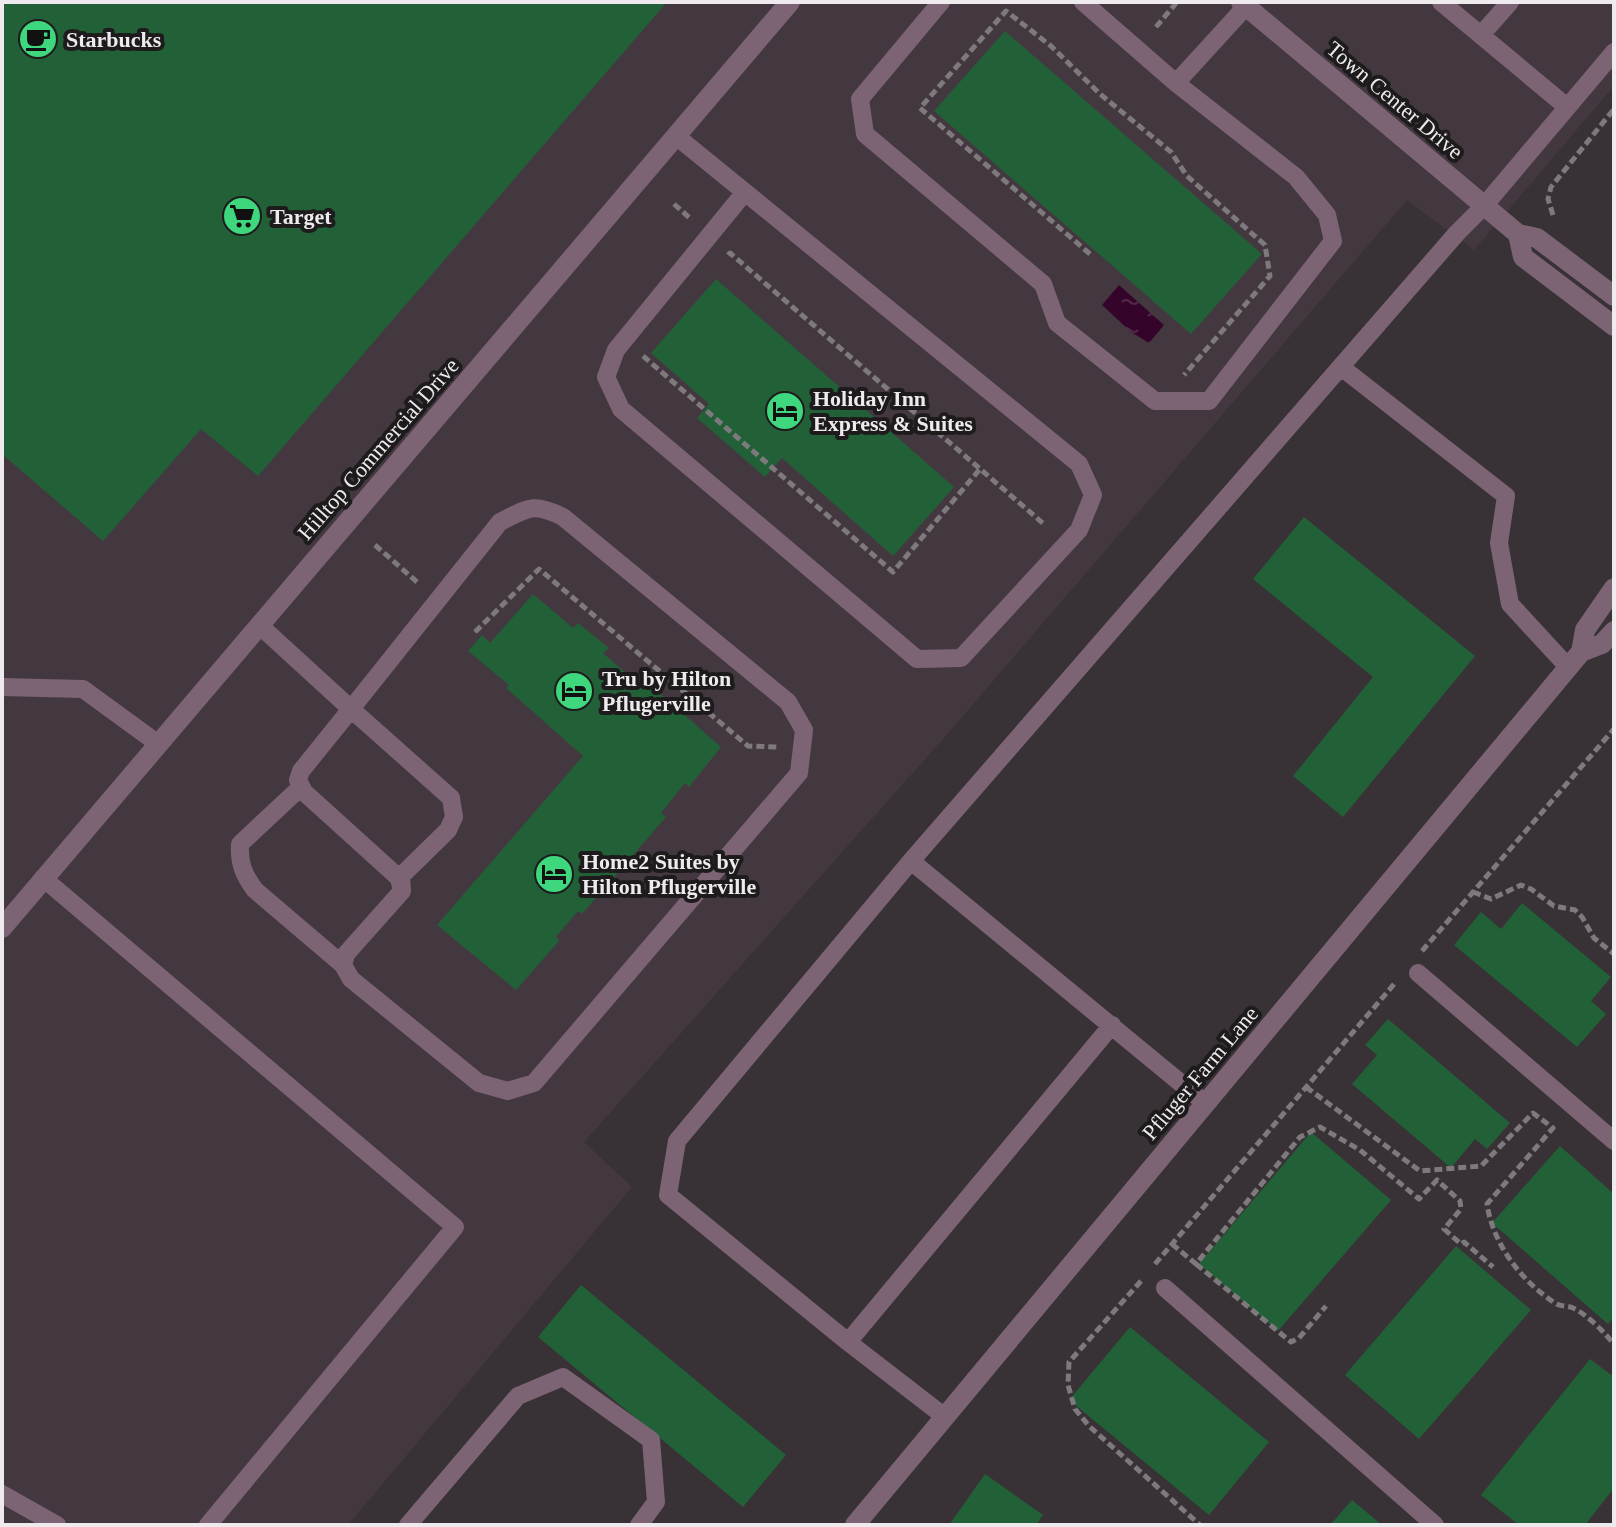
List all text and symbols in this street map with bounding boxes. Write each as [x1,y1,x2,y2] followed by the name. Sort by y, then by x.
[17,18,59,60] cafe icon: Starbucks
[66,27,162,52] place label: Starbucks
[1322,36,1468,164] street label: Town Center Drive
[221,195,263,237] supermarket icon: Target
[270,204,332,229] place label: Target
[292,353,464,545] street label: Hilltop Commercial Drive
[813,386,973,436] place label: Holiday Inn Express & Suites
[764,390,806,432] hotel icon: Holiday Inn Express & Suites
[602,666,731,716] place label: Tru by Hilton Pflugerville
[553,670,595,712] hotel icon: Tru by Hilton Pflugerville
[582,849,756,899] place label: Home2 Suites by Hilton Pflugerville
[533,853,575,895] hotel icon: Home2 Suites by Hilton Pflugerville
[1137,1001,1263,1145] street label: Pfluger Farm Lane

